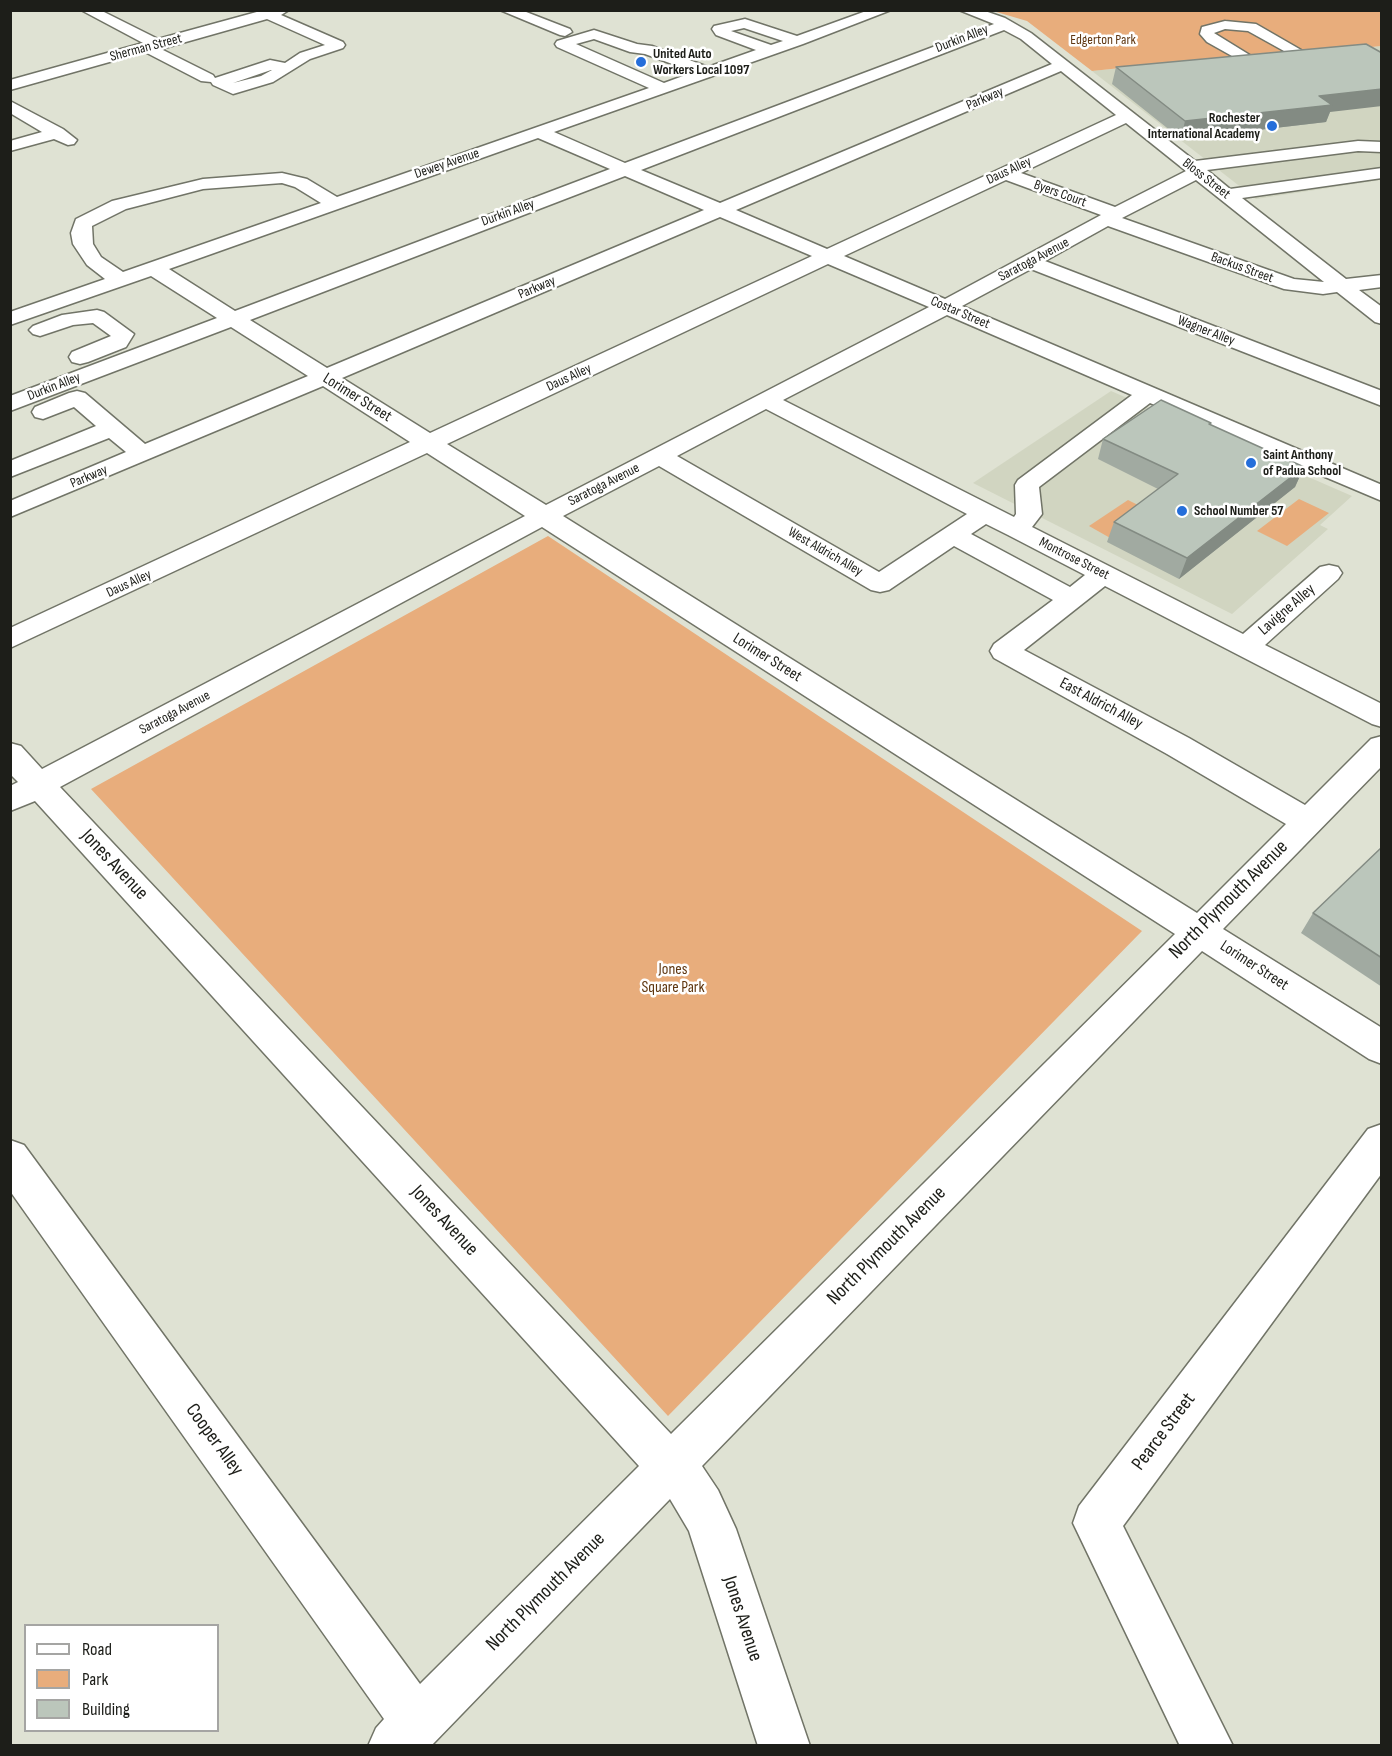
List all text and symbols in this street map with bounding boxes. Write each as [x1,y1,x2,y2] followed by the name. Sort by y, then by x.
[933,21,991,57] street label: Durkin Alley
[108,30,184,66] street label: Sherman Street
[1070,32,1136,48] park label: Edgerton Park
[653,46,749,78] place label: United Auto Workers Local 1097
[634,55,648,69] marker: United Auto Workers Local 1097
[964,84,1006,114] street label: Parkway
[1148,110,1260,142] place label: Rochester International Academy
[1265,119,1279,133] marker: Rochester International Academy
[412,145,482,183] street label: Dewey Avenue
[984,153,1034,189] street label: Daus Alley
[1179,155,1233,203] street label: Bloss Street
[1031,177,1089,211] street label: Byers Court
[479,196,537,230] street label: Durkin Alley
[996,234,1072,286] street label: Saratoga Avenue
[1208,249,1276,287] street label: Backus Street
[516,273,558,303] street label: Parkway
[928,293,992,333] street label: Costar Street
[1175,312,1237,350] street label: Wagner Alley
[544,360,594,396] street label: Daus Alley
[25,369,83,405] street label: Durkin Alley
[319,369,395,427] street label: Lorimer Street
[1263,447,1341,479] place label: Saint Anthony of Padua School
[1244,456,1258,470] marker: Saint Anthony of Padua School
[566,460,642,510] street label: Saratoga Avenue
[68,462,110,492] street label: Parkway
[1194,503,1283,519] place label: School Number 57
[1175,504,1189,518] marker: School Number 57
[785,524,865,580] street label: West Aldrich Alley
[1036,534,1112,584] street label: Montrose Street
[104,566,154,602] street label: Daus Alley
[1255,580,1319,640] street label: Lavigne Alley
[729,629,805,687] street label: Lorimer Street
[1056,674,1146,734] street label: East Aldrich Alley
[137,687,213,739] street label: Saratoga Avenue
[75,825,153,905] street label: Jones Avenue
[1164,835,1294,965] street label: North Plymouth Avenue
[1216,937,1292,995] street label: Lorimer Street
[641,960,705,998] park label: Jones Square Park
[405,1181,483,1261] street label: Jones Avenue
[822,1181,952,1311] street label: North Plymouth Avenue
[1127,1388,1201,1476] street label: Pearce Street
[180,1399,248,1481] street label: Cooper Alley
[481,1527,611,1657] street label: North Plymouth Avenue
[717,1573,767,1665] street label: Jones Avenue
[24,1624,219,1732] legend
[82,1639,112,1660] text: Road
[82,1669,108,1690] text: Park
[82,1699,130,1720] text: Building

